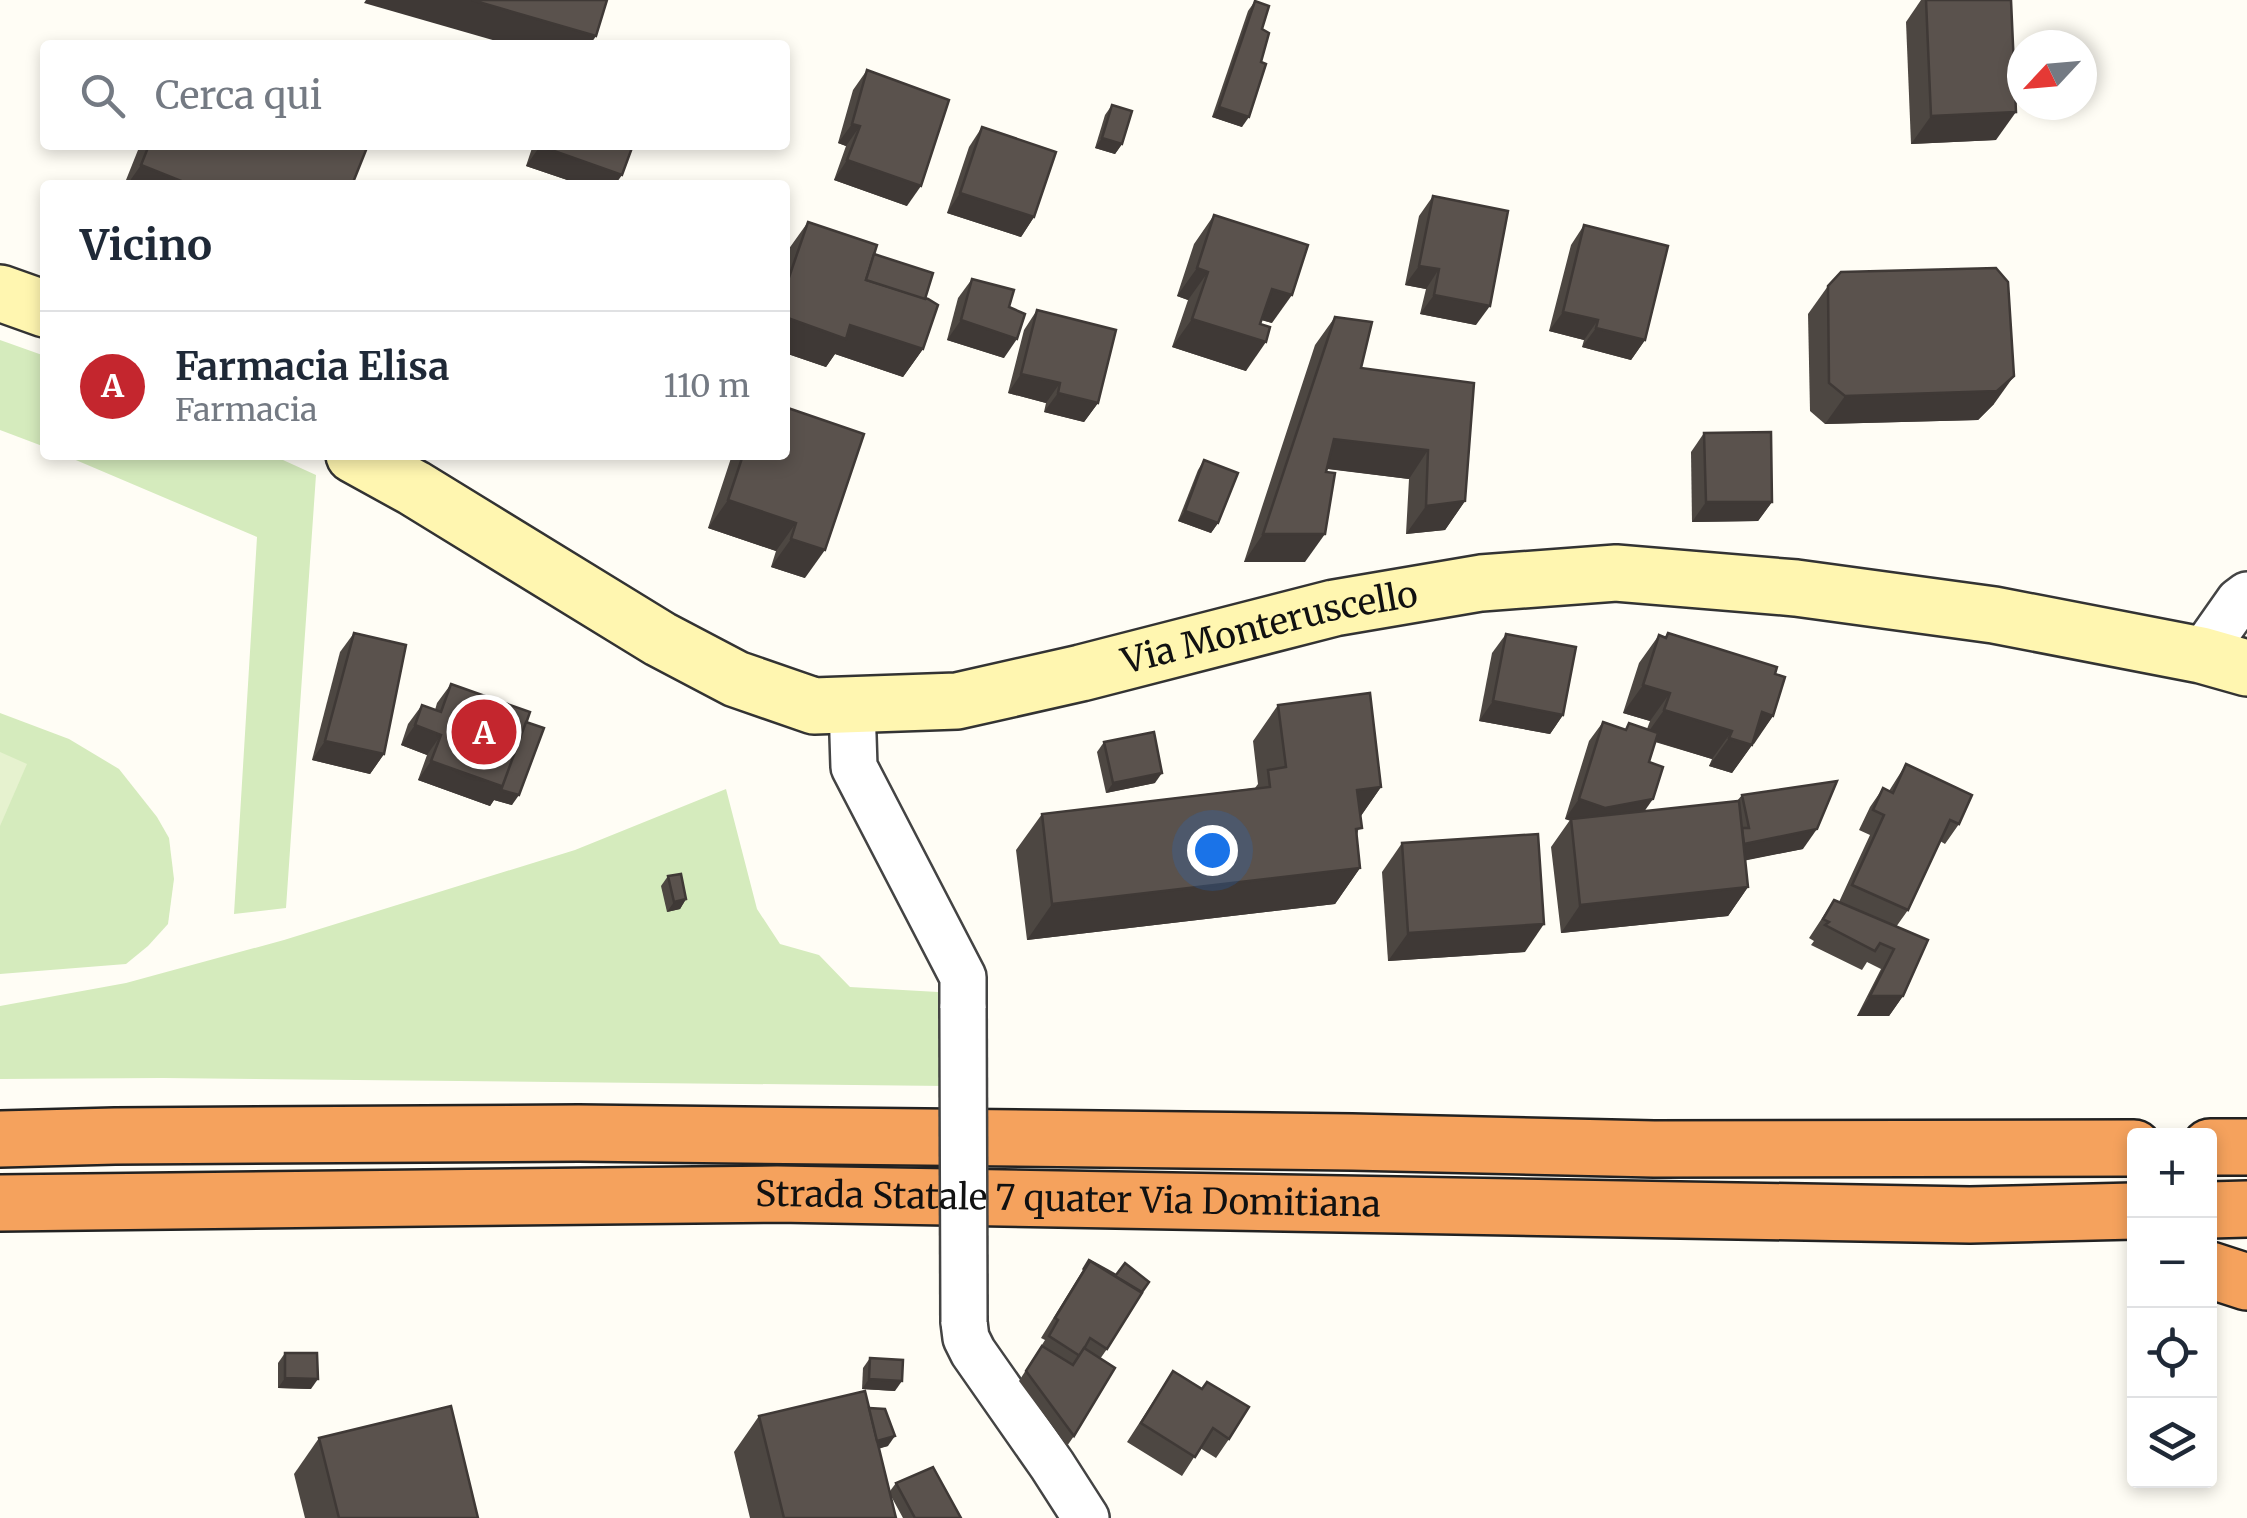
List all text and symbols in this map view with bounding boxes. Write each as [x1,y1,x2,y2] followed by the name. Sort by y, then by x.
[2007,30,2097,120] north arrow
[40,40,790,150] search box
[75,68,130,123] icon: search
[155,72,322,119] text: Cerca qui
[80,219,212,271] text: Vicino
[175,343,449,390] text: Farmacia Elisa
[101,366,124,406] text: A
[663,366,750,406] text: 110 m
[175,390,317,430] text: Farmacia
[1116,572,1421,684] street label: Via Monteruscello
[452,694,516,770] pin: A
[1187,825,1238,876] your location
[2127,1128,2217,1488] map controls
[2127,1128,2217,1218] button: +
[755,1172,1381,1227] street label: Strada Statale 7 quater Via Domitiana
[2127,1218,2217,1308] button: −
[2127,1308,2217,1398] button: locate
[2127,1398,2217,1488] button: layers

